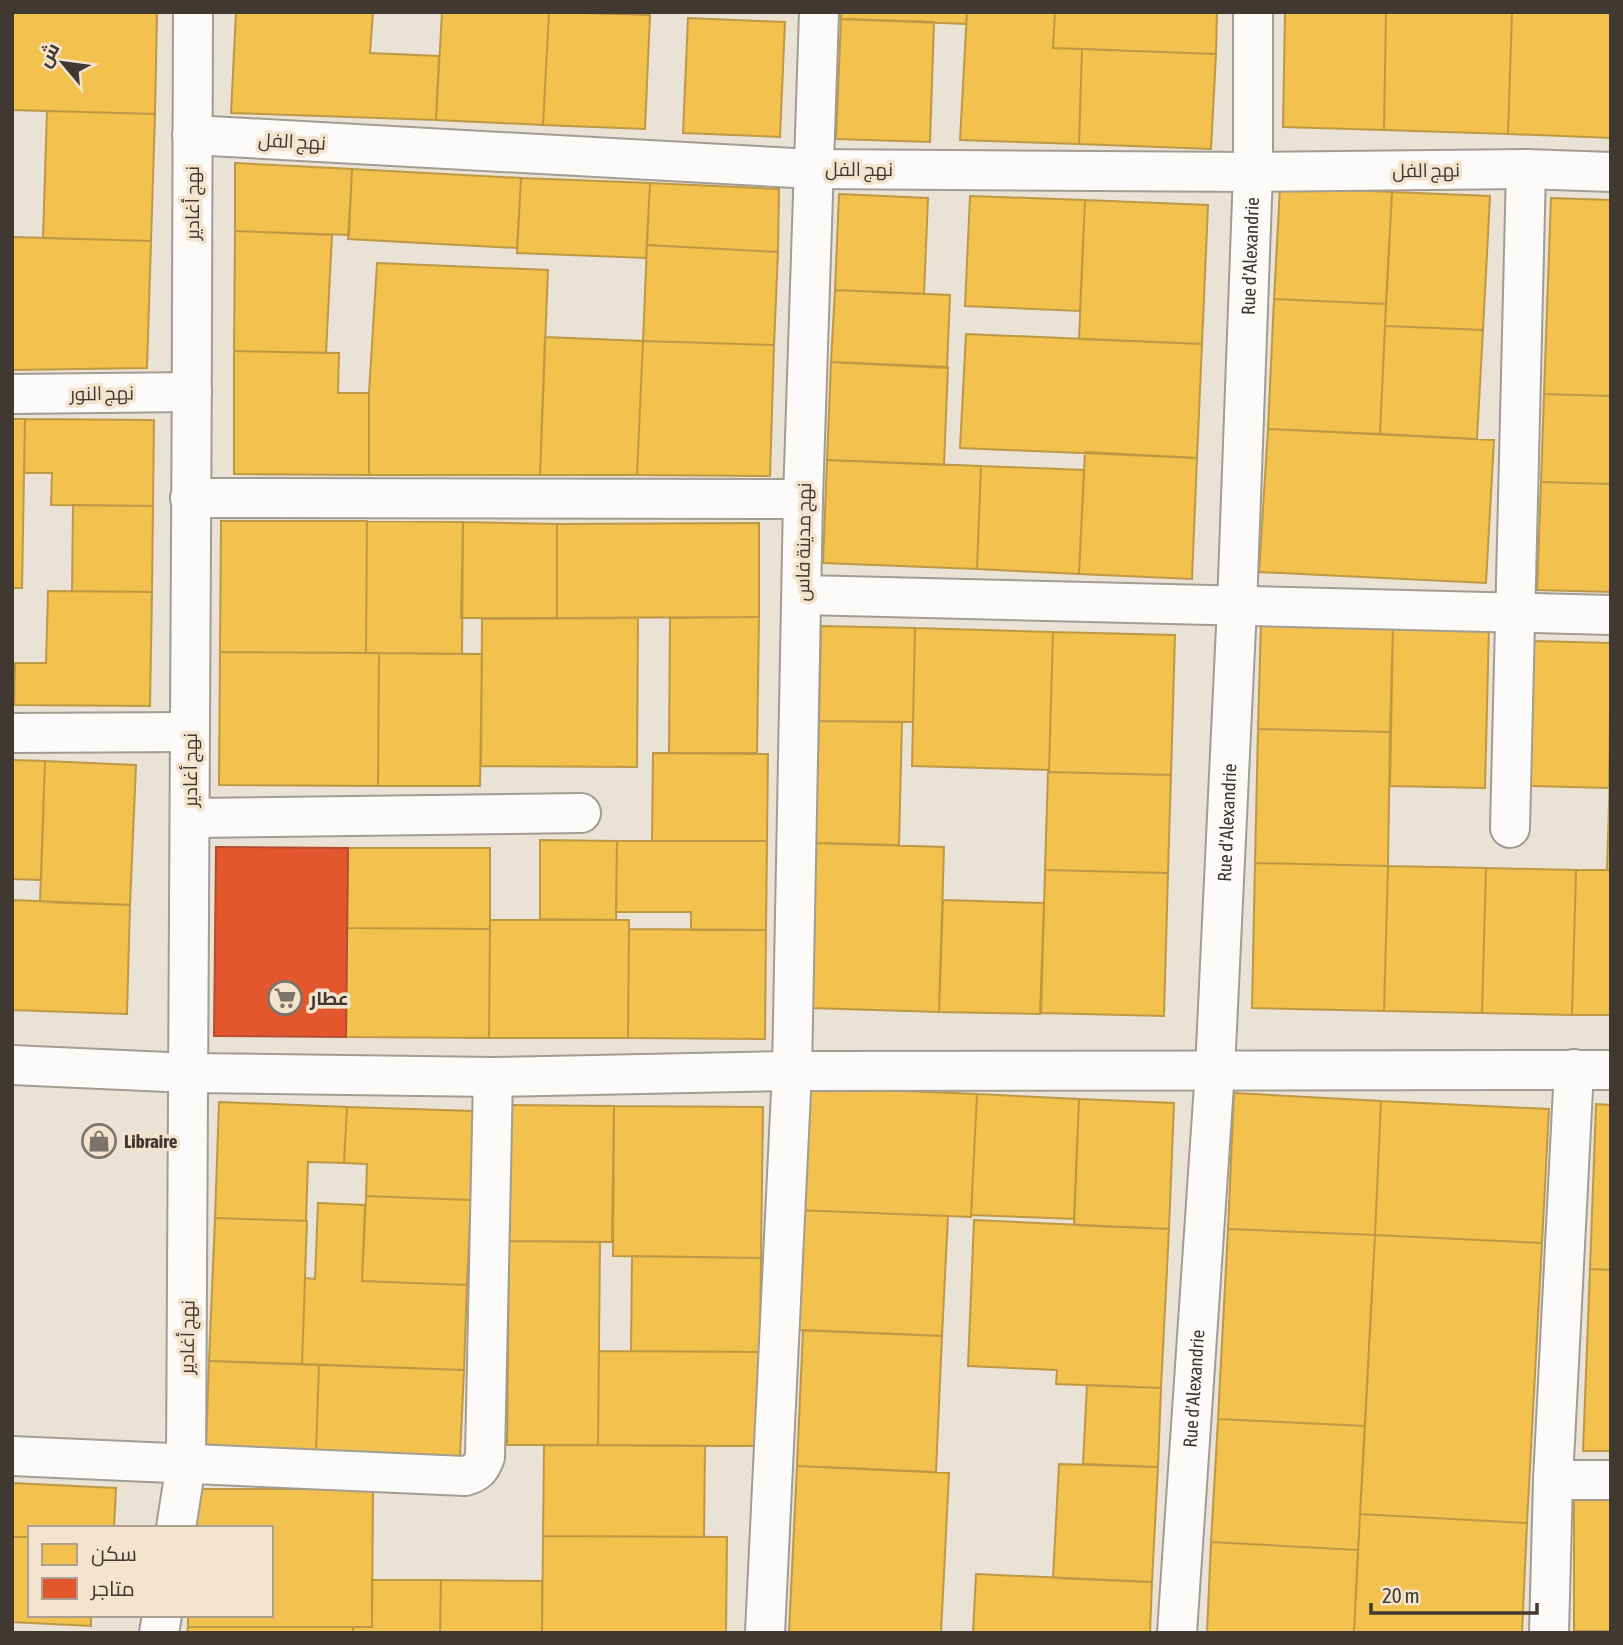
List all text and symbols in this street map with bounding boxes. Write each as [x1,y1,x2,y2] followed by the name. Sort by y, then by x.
[28,28,98,98] north arrow
[33,39,65,71] text: ش
[257,128,326,157] street label: نهج الفل
[825,158,893,183] street label: نهج الفل
[1392,158,1460,185] street label: نهج الفل
[181,166,206,241] street label: نهج أغادير
[1237,197,1263,315] street label: Rue d'Alexandrie
[69,381,134,408] street label: نهج النور
[791,482,818,602] street label: نهج مدينة فاس
[179,733,204,808] street label: نهج أغادير
[1213,763,1241,882] street label: Rue d'Alexandrie
[266,979,304,1017] supermarket icon: عطار
[309,987,349,1010] place label: عطار
[80,1122,118,1160] shop icon: Libraire
[124,1130,178,1152] place label: Libraire
[175,1300,202,1375] street label: نهج أغادير
[1179,1329,1208,1448] street label: Rue d'Alexandrie
[28,1526,273,1617] legend
[91,1541,137,1567] text: سكن
[1371,1572,1537,1616] scale bar
[90,1576,135,1601] text: متاجر
[1382,1583,1420,1607] text: 20 m

